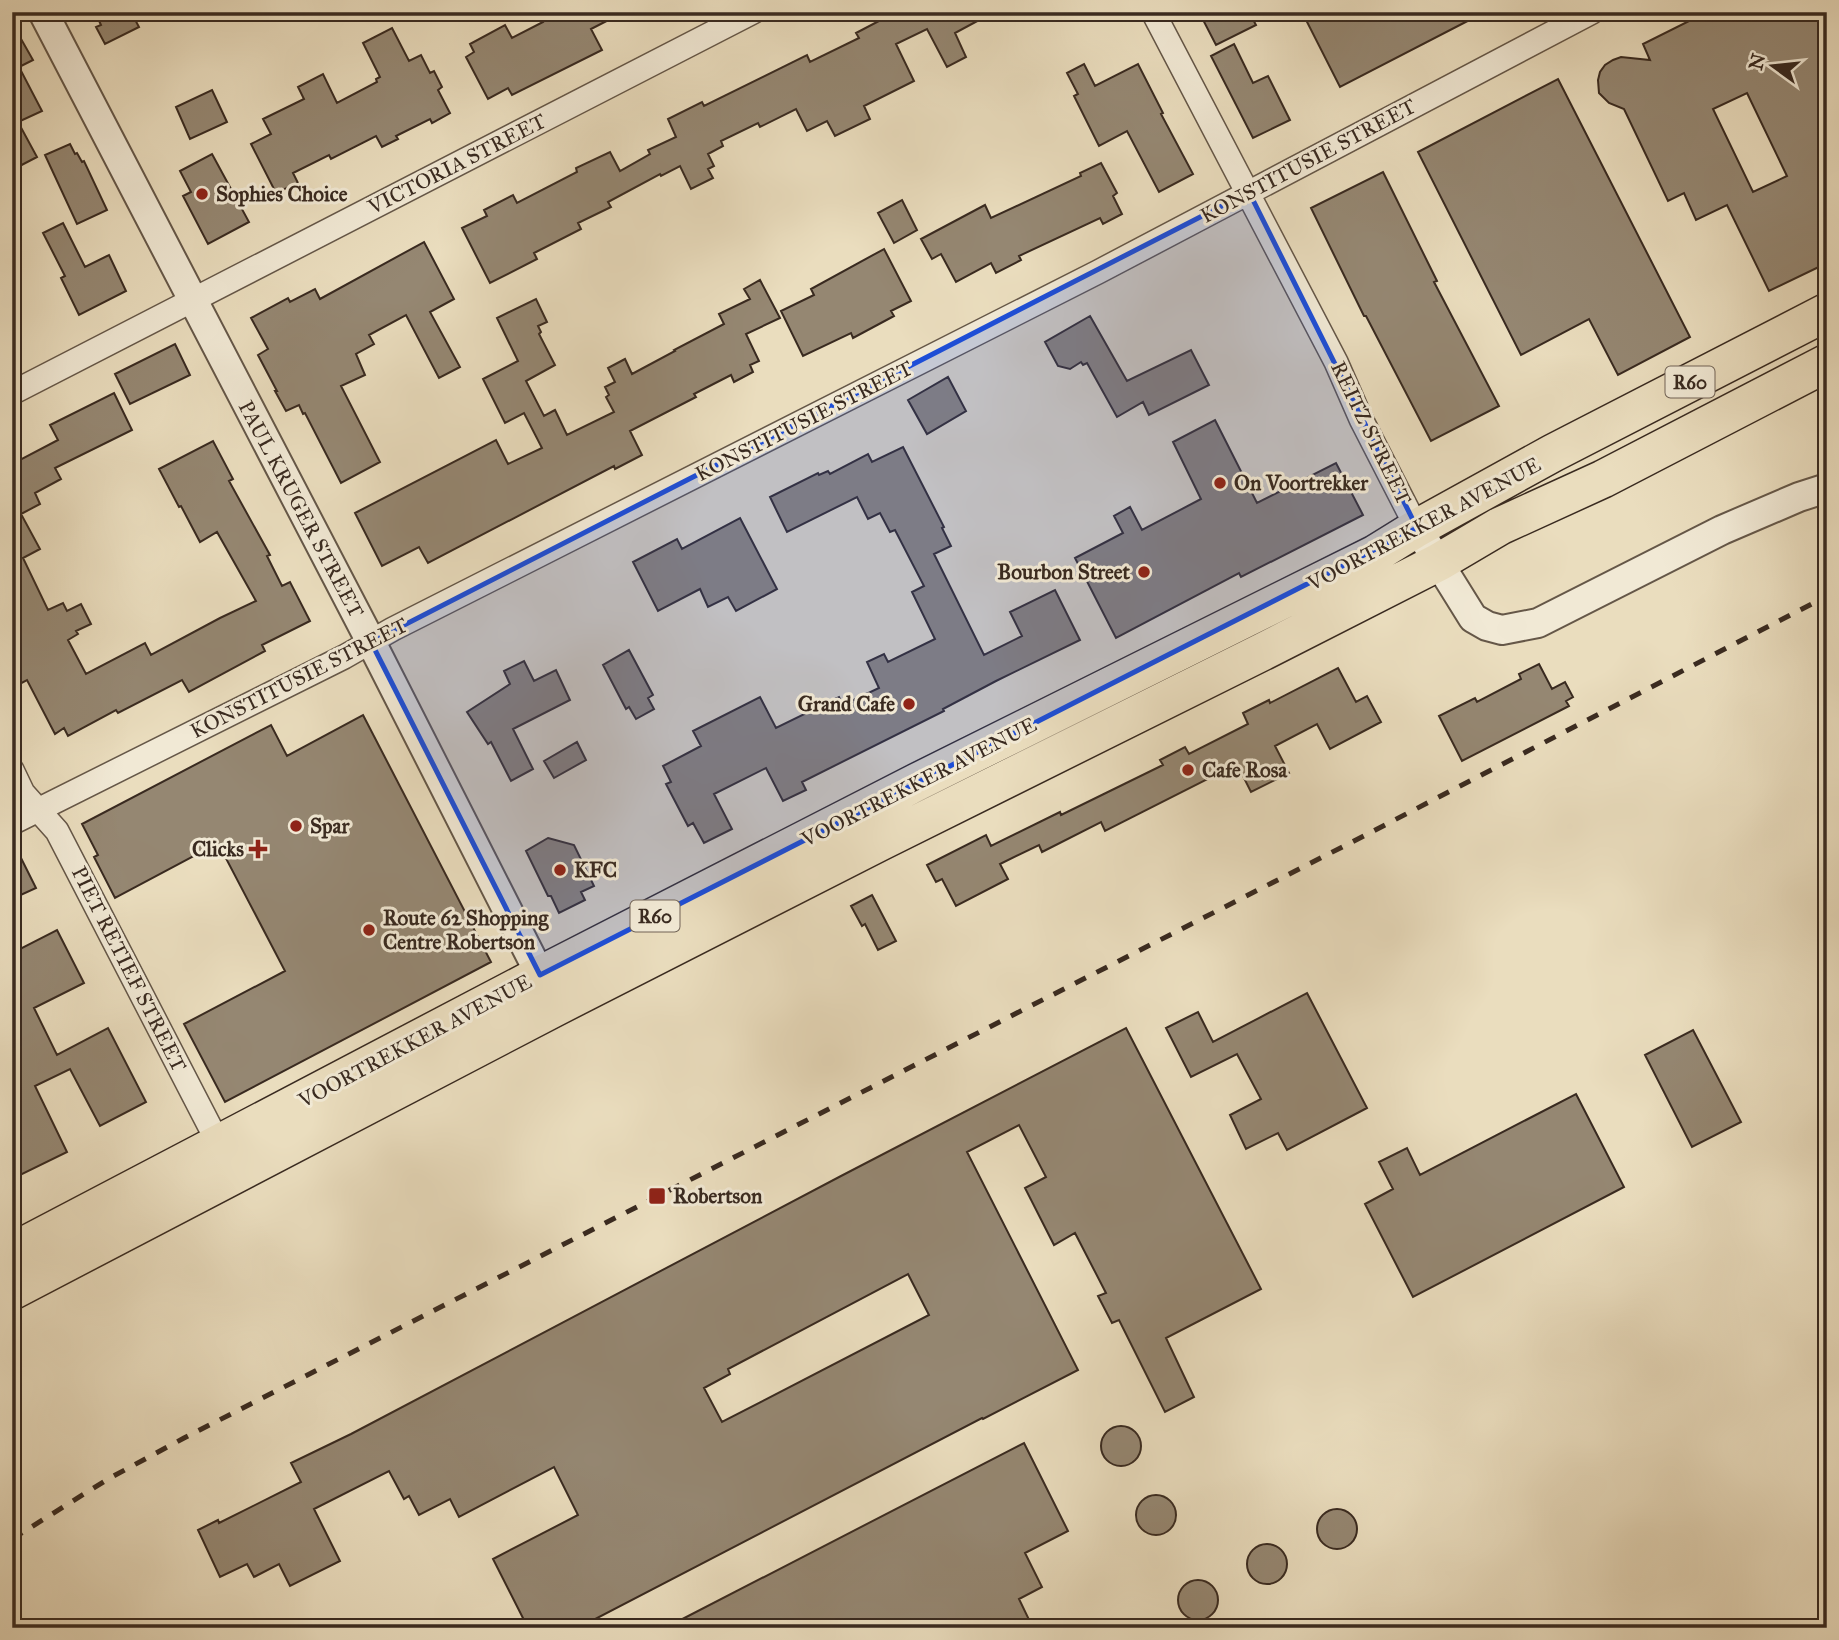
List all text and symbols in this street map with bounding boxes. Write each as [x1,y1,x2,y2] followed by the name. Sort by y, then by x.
[1738,32,1808,102] north arrow
[1744,51,1770,72] text: N
[1196,93,1420,229] street label: KONSTITUSIE STREET
[363,108,550,221] street label: VICTORIA STREET
[216,181,348,207] place label: Sophies Choice
[194,186,210,202] marker: Sophies Choice
[691,355,917,487] street label: KONSTITUSIE STREET
[1325,357,1417,509] street label: REITZ STREET
[1666,366,1714,398] road number: R60
[233,396,369,622] street label: PAUL KRUGER STREET
[1302,451,1545,597] street label: VOORTREKKER AVENUE
[1234,470,1369,496] place label: On Voortrekker
[1212,475,1228,491] marker: On Voortrekker
[997,559,1131,585] place label: Bourbon Street
[1136,564,1152,580] marker: Bourbon Street
[186,612,412,744] street label: KONSTITUSIE STREET
[798,691,895,717] place label: Grand Cafe
[901,696,917,712] marker: Grand Cafe
[796,711,1041,853] street label: VOORTREKKER AVENUE
[1202,757,1288,783] place label: Cafe Rosa
[1180,762,1196,778] marker: Cafe Rosa
[310,813,350,839] place label: Spar
[288,818,304,834] marker: Spar
[192,836,244,862] place label: Clicks
[250,841,266,857] marker: Clicks
[574,857,617,883] place label: KFC
[66,862,192,1076] street label: PIET RETIEF STREET
[552,862,568,878] marker: KFC
[630,900,680,932] road number: R60
[383,905,549,955] place label: Route 62 Shopping Centre Robertson
[361,922,377,938] marker: Route 62 Shopping Centre Robertson
[293,968,536,1114] street label: VOORTREKKER AVENUE
[673,1183,763,1209] place label: Robertson
[647,1186,667,1206] marker: Robertson

